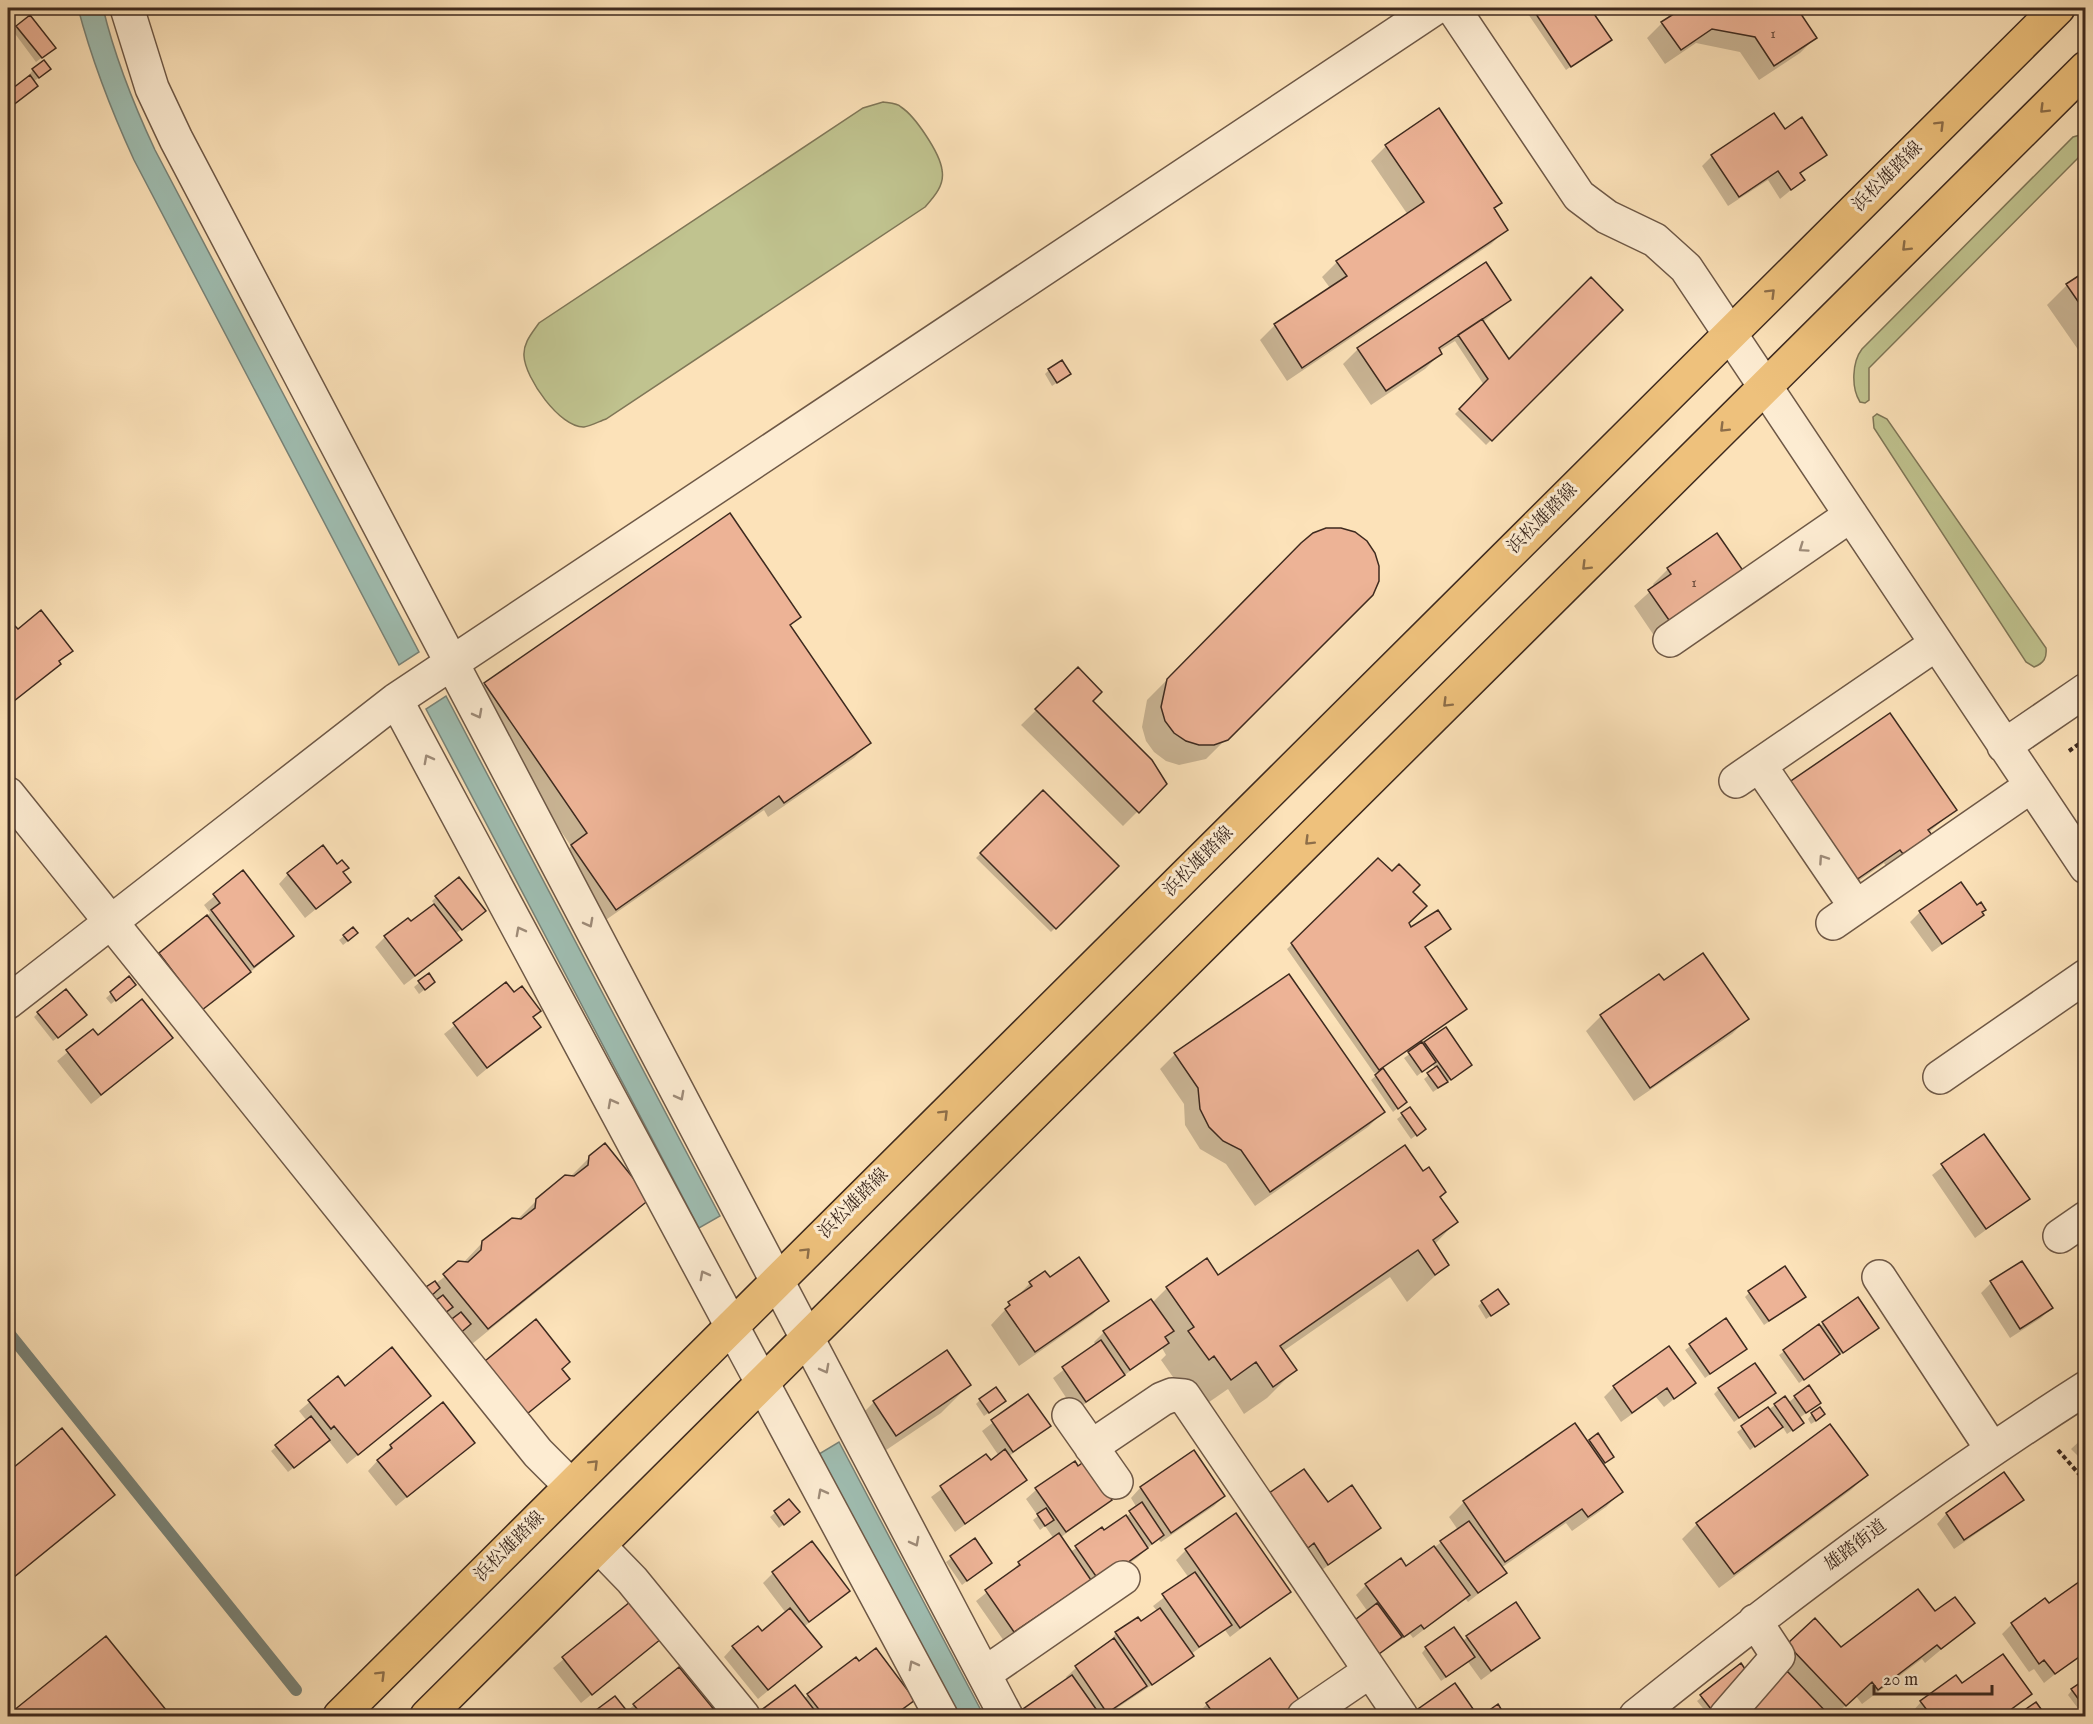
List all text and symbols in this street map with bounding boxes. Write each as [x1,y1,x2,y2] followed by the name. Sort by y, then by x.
[1770,24,1776,43] house number: 1
[2041,102,2052,113] one-way arrow
[1932,122,1943,133] one-way arrow
[1848,137,1928,217] street label: 浜松雄踏線
[1903,240,1913,251] one-way arrow
[1764,289,1775,300] one-way arrow
[1720,421,1731,432] one-way arrow
[1503,479,1583,559] street label: 浜松雄踏線
[1798,541,1809,552] one-way arrow
[1582,558,1593,569] one-way arrow
[1691,573,1697,592] house number: 1
[1444,696,1455,707] one-way arrow
[471,707,482,718] one-way arrow
[424,755,435,765] one-way arrow
[1159,822,1239,902] street label: 浜松雄踏線
[1305,833,1316,844] one-way arrow
[1819,854,1830,865] one-way arrow
[582,917,593,928] one-way arrow
[516,927,527,937] one-way arrow
[673,1090,684,1100] one-way arrow
[608,1099,619,1109] one-way arrow
[937,1111,948,1122] one-way arrow
[814,1164,894,1244] street label: 浜松雄踏線
[800,1248,810,1259] one-way arrow
[700,1271,711,1281] one-way arrow
[818,1363,829,1374] one-way arrow
[586,1460,597,1471] one-way arrow
[817,1488,829,1499] one-way arrow
[470,1507,550,1587] street label: 浜松雄踏線
[1820,1515,1892,1577] street label: 雄踏街道
[908,1536,919,1547] one-way arrow
[1874,1658,1992,1696] scale bar
[909,1661,920,1671] one-way arrow
[1883,1669,1918,1692] text: 20 m
[374,1672,385,1682] one-way arrow

